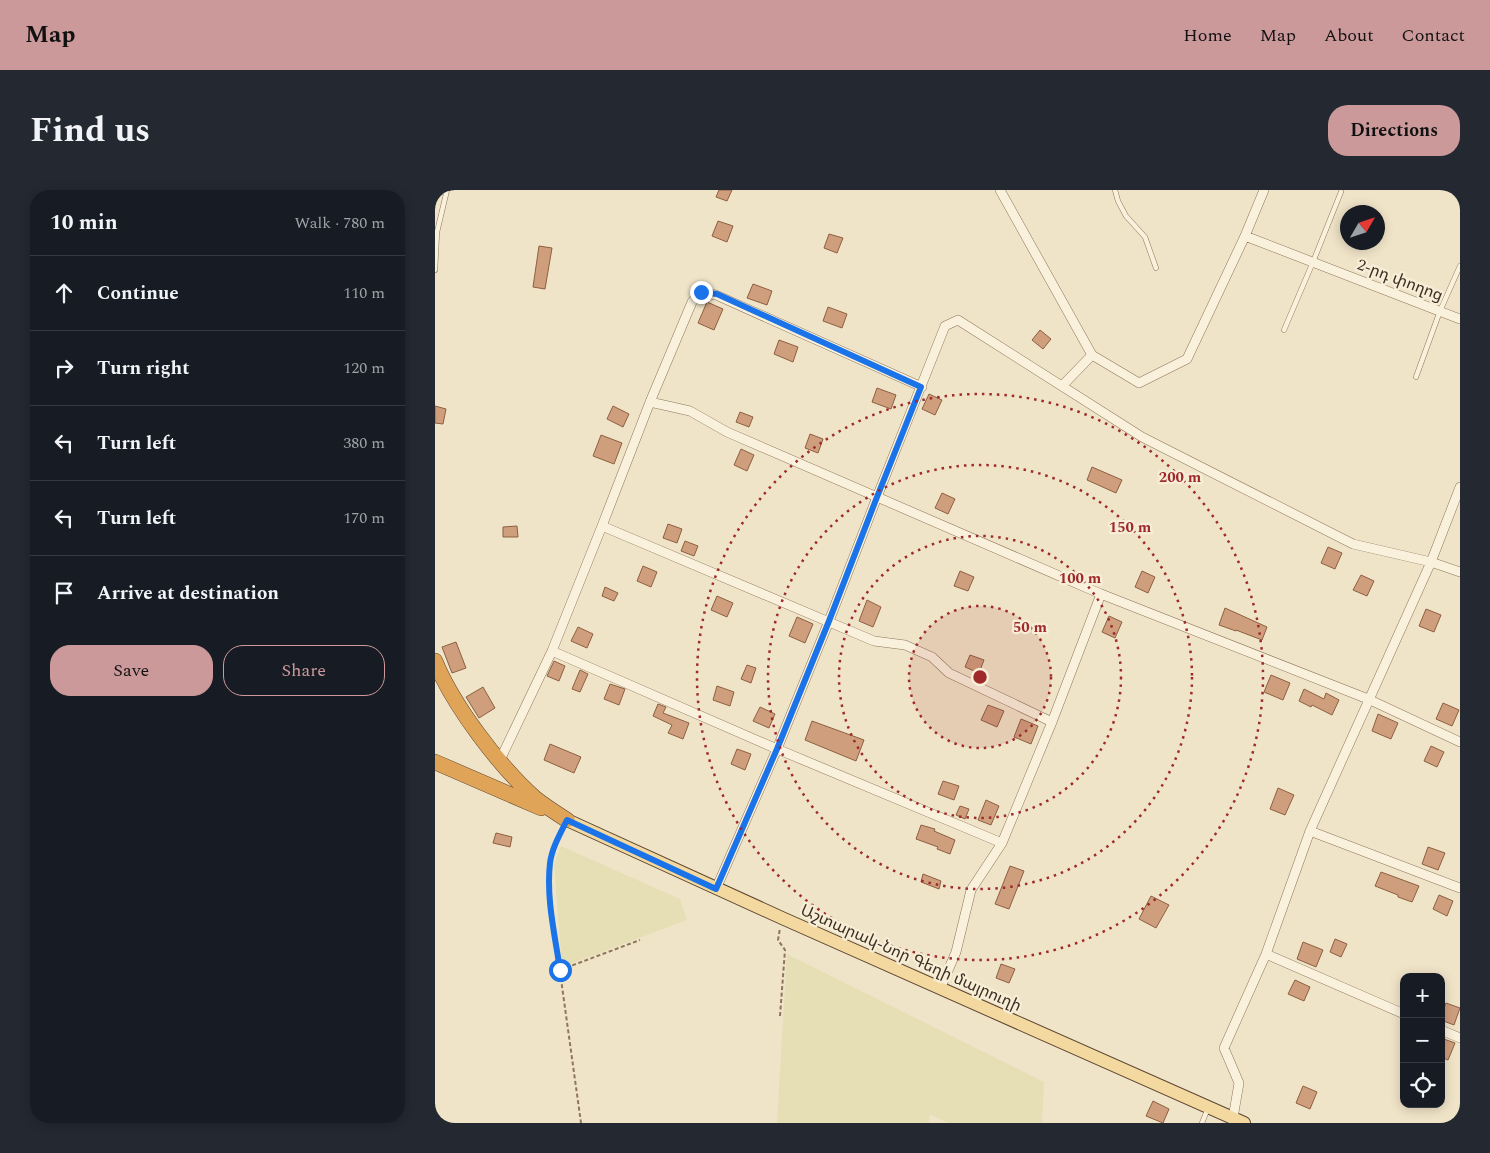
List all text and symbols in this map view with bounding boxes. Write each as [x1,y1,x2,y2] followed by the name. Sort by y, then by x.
[25,17,75,53] text: Map
[1183,22,1232,49] text: Home
[1260,22,1296,49] text: Map
[1324,22,1374,49] text: About
[1402,22,1465,49] text: Contact
[30,104,150,157] text: Find us
[1328,105,1460,156] button: Directions
[1340,205,1385,250] north arrow
[50,207,118,239] text: 10 min
[294,211,385,235] text: Walk · 780 m
[1353,253,1447,307] street label: 2-րդ փողոց
[50,279,78,307] icon: ahead
[97,279,179,308] text: Continue
[343,281,385,305] text: 110 m
[690,281,713,304] route end
[50,354,78,382] icon: right
[97,354,190,383] text: Turn right
[343,356,385,380] text: 120 m
[50,429,78,457] icon: left
[97,429,176,458] text: Turn left
[343,431,385,455] text: 380 m
[1159,466,1202,489] text: 200 m
[50,504,78,532] icon: left
[97,504,176,533] text: Turn left
[343,506,385,530] text: 170 m
[1109,516,1152,539] text: 150 m
[1059,567,1102,590] text: 100 m
[50,579,78,607] icon: arrive
[97,579,279,608] text: Arrive at destination
[1013,616,1048,639] text: 50 m
[50,645,213,696] button: Save
[223,645,385,696] button: Share
[971,668,989,686] centre of rings
[797,898,1025,1018] street label: Աշտարակ-Նոր Գեղի մայրուղի
[549,959,572,982] route start
[1400,973,1445,1108] map controls
[1400,973,1445,1018] button: +
[1400,1018,1445,1063] button: −
[1400,1063,1445,1108] button: locate

